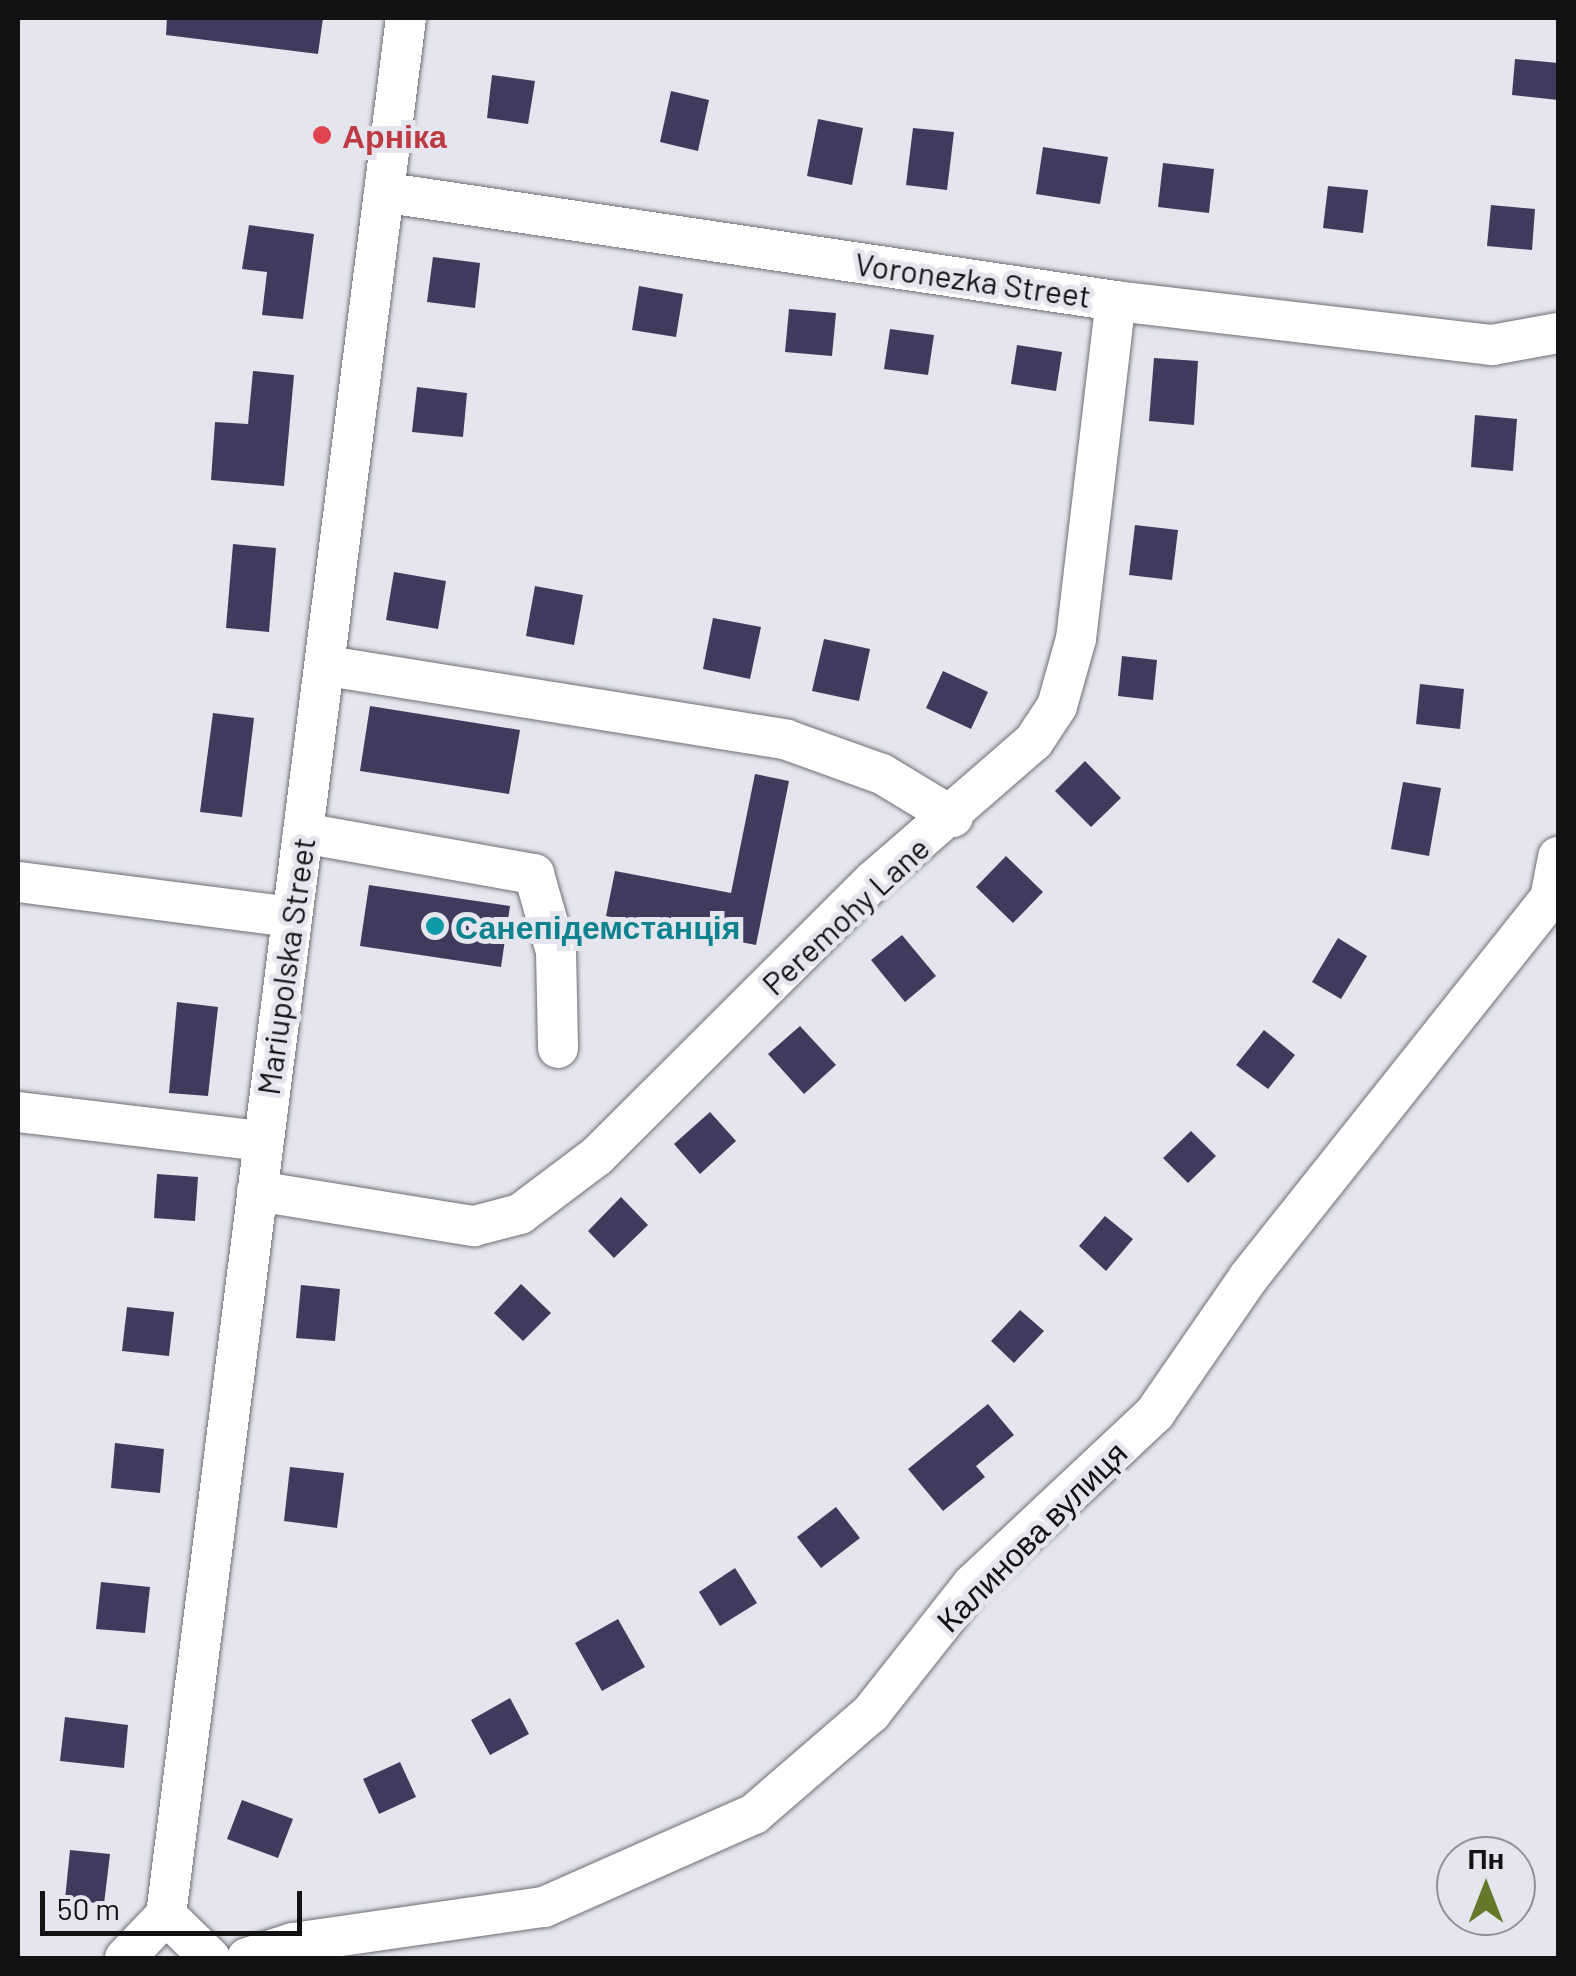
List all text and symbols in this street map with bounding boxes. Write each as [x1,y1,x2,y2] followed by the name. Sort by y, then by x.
[342,116,447,154] place label: Арніка
[311,124,333,146] marker: Арніка
[853,243,1093,315] street label: Voronezka Street
[754,828,936,1002] street label: Peremohy Lane
[248,835,322,1097] street label: Mariupolska Street
[455,907,740,945] place label: Санепідемстанція
[424,915,446,937] marker: Санепідемстанція
[928,1433,1134,1639] street label: Калинова вулиця
[1436,1836,1536,1936] north arrow
[1467,1841,1505,1875] text: Пн
[45,1871,308,1933] scale bar
[57,1890,120,1926] text: 50 m

